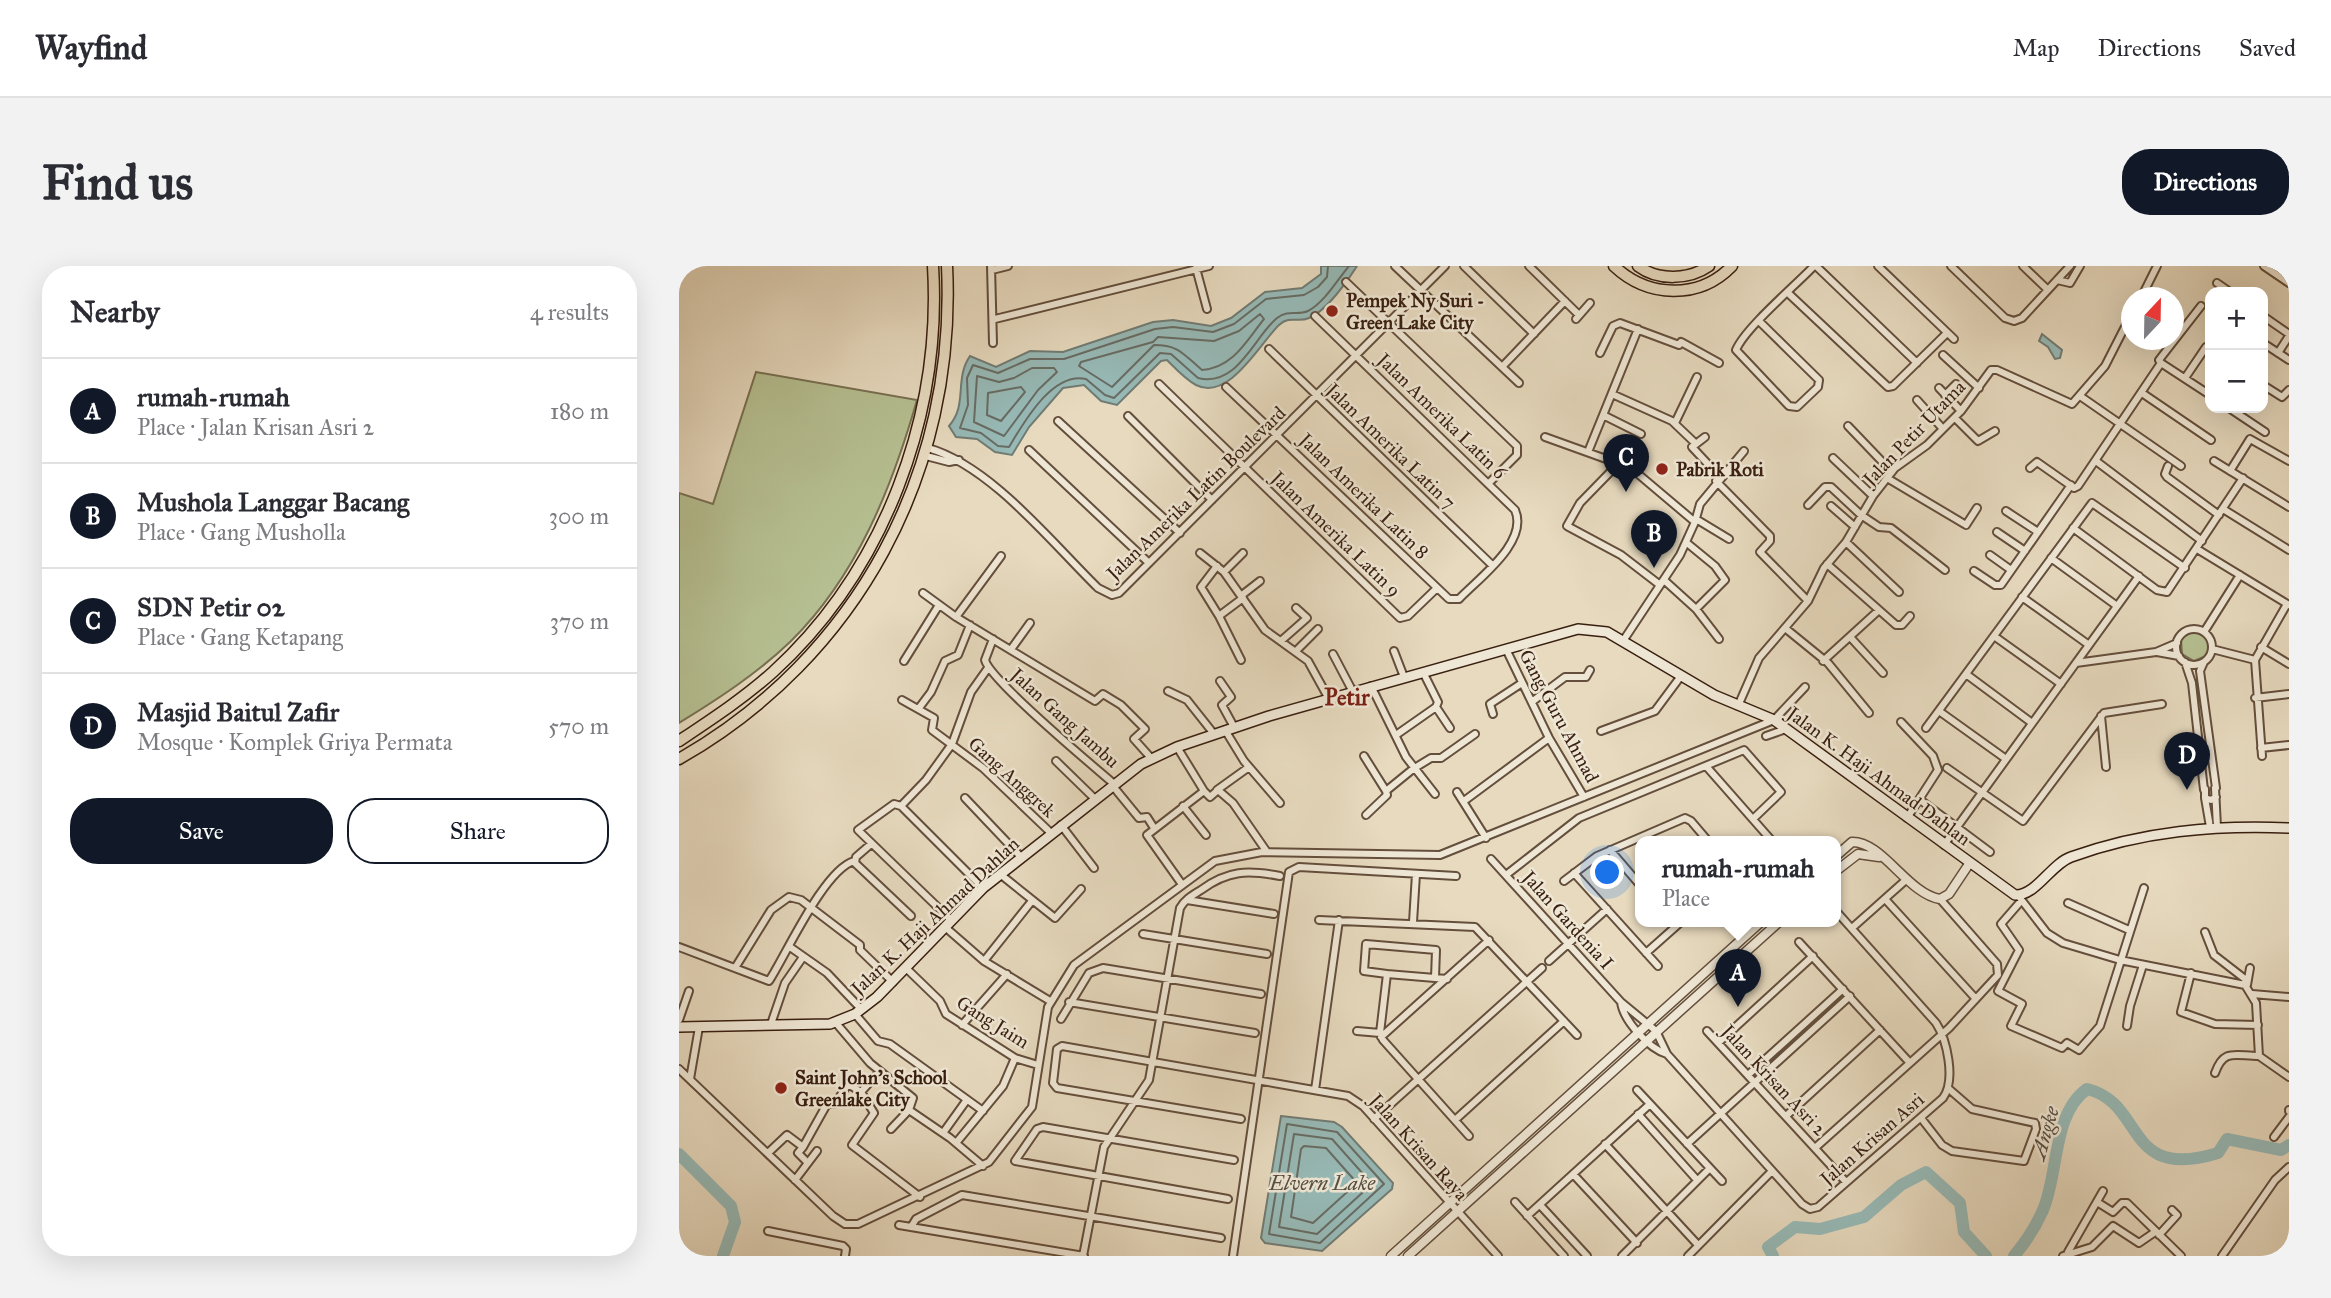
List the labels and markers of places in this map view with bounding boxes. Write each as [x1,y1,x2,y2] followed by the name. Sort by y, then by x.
[1346,289,1485,335] place label: Pempek Ny Suri - Green Lake City
[1324,303,1340,319] marker: Pempek Ny Suri - Green Lake City
[1603,434,1649,492] pin: C
[1676,458,1765,481] place label: Pabrik Roti
[1654,461,1670,477] marker: Pabrik Roti
[1631,510,1677,568] pin: B
[2164,732,2210,790] pin: D
[1715,949,1761,1007] pin: A
[795,1066,948,1112] place label: Saint John's School Greenlake City
[773,1080,789,1096] marker: Saint John's School Greenlake City

